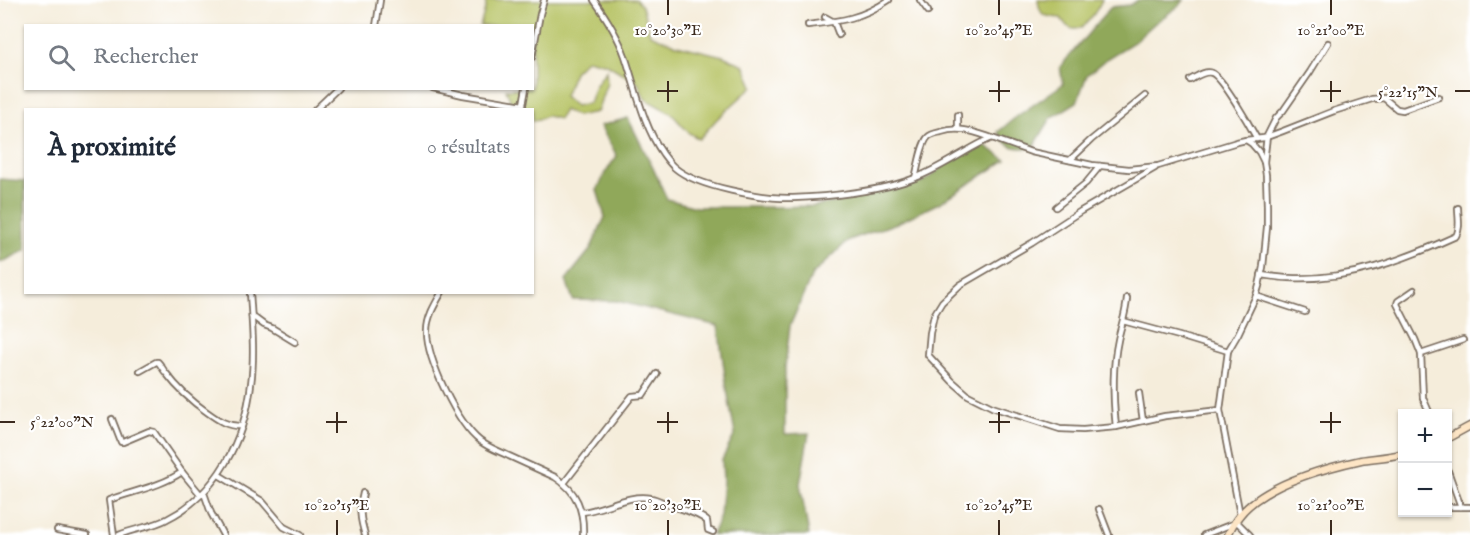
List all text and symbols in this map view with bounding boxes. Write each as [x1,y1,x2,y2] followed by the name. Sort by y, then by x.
[635,21,702,40] text: 10°20'30"E
[966,21,1032,40] text: 10°20'45"E
[1298,21,1364,40] text: 10°21'00"E
[24,24,534,90] search box
[45,41,78,74] icon: search
[93,43,198,71] text: Rechercher
[1378,83,1438,102] text: 5°22'15"N
[48,131,176,164] text: À proximité
[427,135,510,160] text: 0 résultats
[1398,409,1452,517] map controls
[1398,409,1452,463] button: +
[30,413,94,432] text: 5°22'00"N
[1398,463,1452,517] button: −
[304,496,370,515] text: 10°20'15"E
[635,496,702,515] text: 10°20'30"E
[966,496,1032,515] text: 10°20'45"E
[1298,496,1364,515] text: 10°21'00"E

